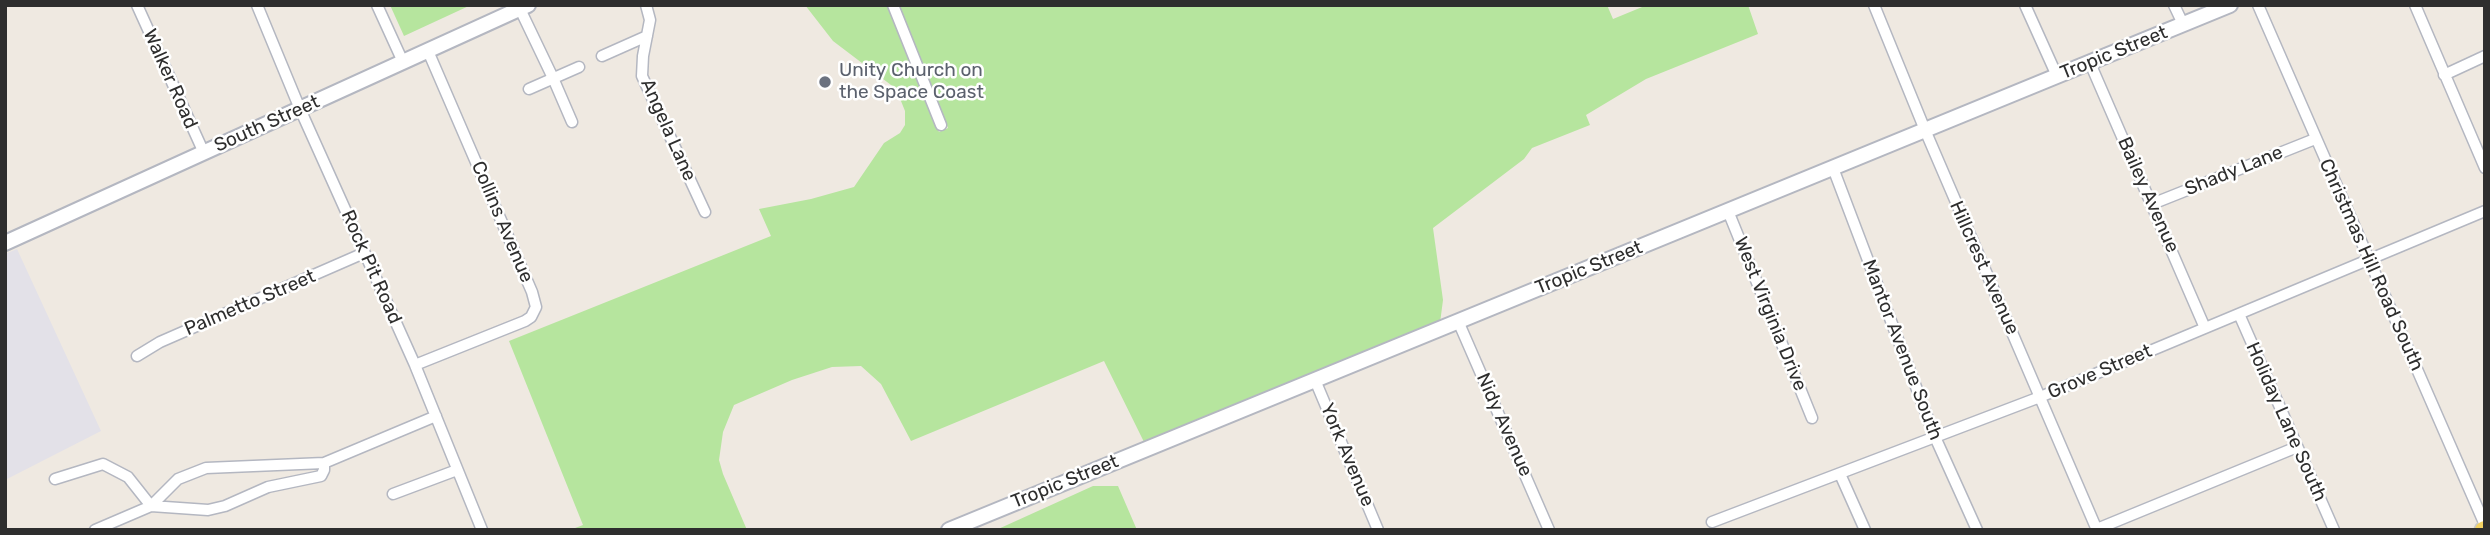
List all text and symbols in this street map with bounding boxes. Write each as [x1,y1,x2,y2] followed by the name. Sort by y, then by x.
[2057,21,2171,85] street label: Tropic Street
[138,26,202,132] street label: Walker Road
[839,60,984,104] place label: Unity Church on the Space Coast
[817,74,833,90] marker: Unity Church on the Space Coast
[635,75,701,185] street label: Angela Lane
[211,91,323,157] street label: South Street
[2112,134,2184,256] street label: Bailey Avenue
[2182,141,2286,201] street label: Shady Lane
[2314,155,2428,375] street label: Christmas Hill Road South
[466,158,538,286] street label: Collins Avenue
[1944,198,2024,338] street label: Hillcrest Avenue
[336,207,406,327] street label: Rock Pit Road
[1729,234,1811,394] street label: West Virginia Drive
[1532,236,1646,300] street label: Tropic Street
[1857,257,1947,443] street label: Mantor Avenue South
[181,265,319,341] street label: Palmetto Street
[2241,339,2331,505] street label: Holiday Lane South
[2044,340,2156,404] street label: Grove Street
[1471,370,1537,480] street label: Nidy Avenue
[1315,400,1379,510] street label: York Avenue
[1008,450,1122,514] street label: Tropic Street

